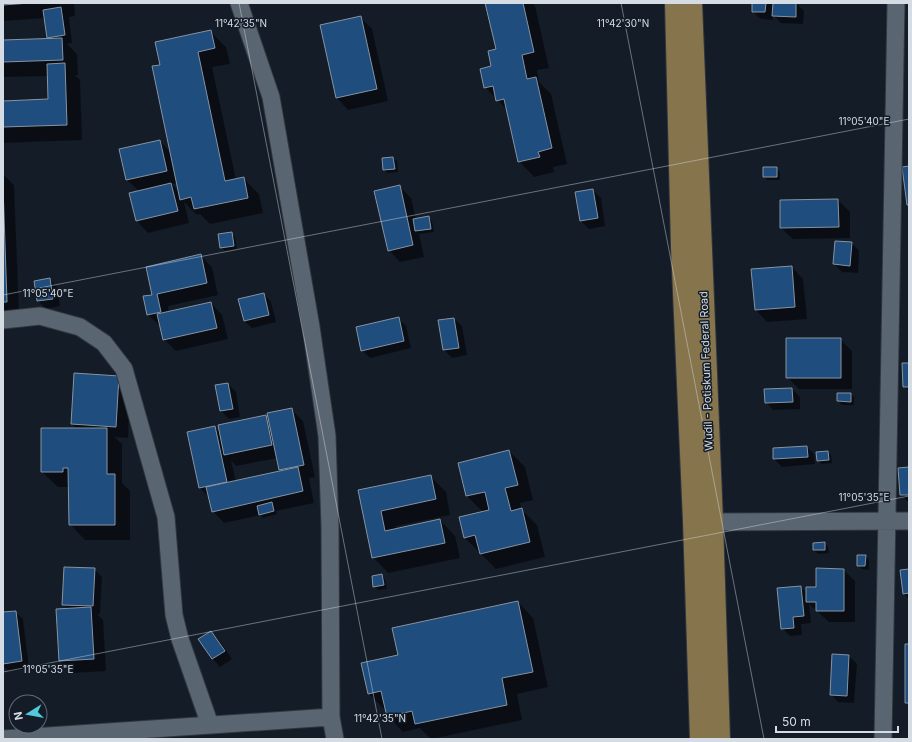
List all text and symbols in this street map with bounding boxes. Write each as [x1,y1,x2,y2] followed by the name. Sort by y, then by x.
[215,17,267,29] text: 11°42'35"N
[597,17,649,29] text: 11°42'30"N
[839,115,889,127] text: 11°05'40"E
[23,287,73,299] text: 11°05'40"E
[696,291,716,451] street label: Wudil - Potiskum Federal Road
[838,491,890,503] text: 11°05'35"E
[22,663,74,675] text: 11°05'35"E
[8,694,48,734] north arrow
[776,708,898,734] scale bar
[11,710,26,721] text: N
[354,712,406,724] text: 11°42'35"N
[782,714,811,729] text: 50 m

